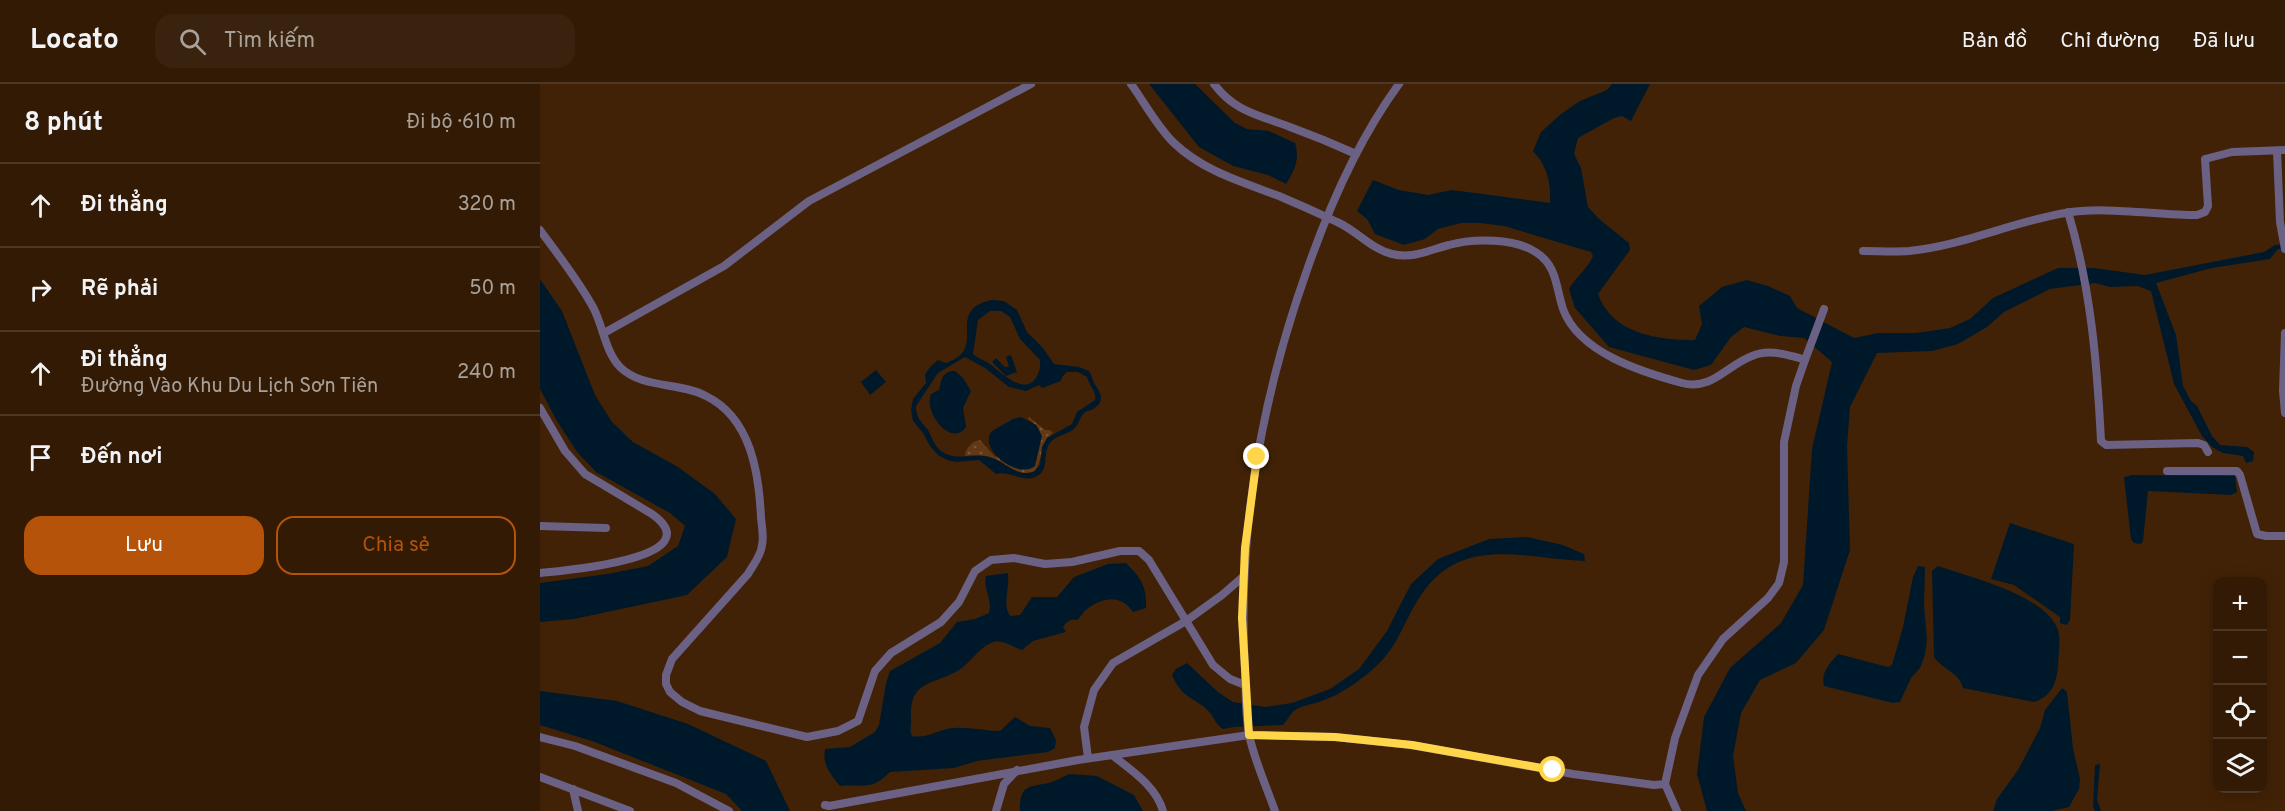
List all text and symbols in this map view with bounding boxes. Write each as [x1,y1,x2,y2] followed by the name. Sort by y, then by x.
[155,14,575,68] search box
[30,23,119,59] text: Locato
[176,25,209,58] icon: search
[224,28,315,55] text: Tìm kiếm
[1962,28,2027,55] text: Bản đồ
[2060,28,2160,55] text: Chỉ đường
[2193,28,2255,55] text: Đã lưu
[24,107,103,140] text: 8 phút
[407,110,516,136] text: Đi bộ · 610 m
[24,189,57,222] icon: ahead
[81,192,168,219] text: Đi thẳng
[458,192,516,218] text: 320 m
[24,273,57,306] icon: right
[81,276,158,303] text: Rẽ phải
[469,276,516,302] text: 50 m
[81,347,168,374] text: Đi thẳng
[24,357,57,390] icon: ahead
[457,360,516,386] text: 240 m
[81,374,378,400] text: Đường Vào Khu Du Lịch Sơn Tiên
[24,441,57,474] icon: arrive
[1243,443,1269,469] route end
[81,444,162,471] text: Đến nơi
[24,516,264,575] button: Lưu
[276,516,516,575] button: Chia sẻ
[2213,577,2267,793] map controls
[2213,577,2267,631] button: +
[2213,631,2267,685] button: −
[2213,685,2267,739] button: locate
[2213,739,2267,793] button: layers
[1539,756,1565,782] route start

